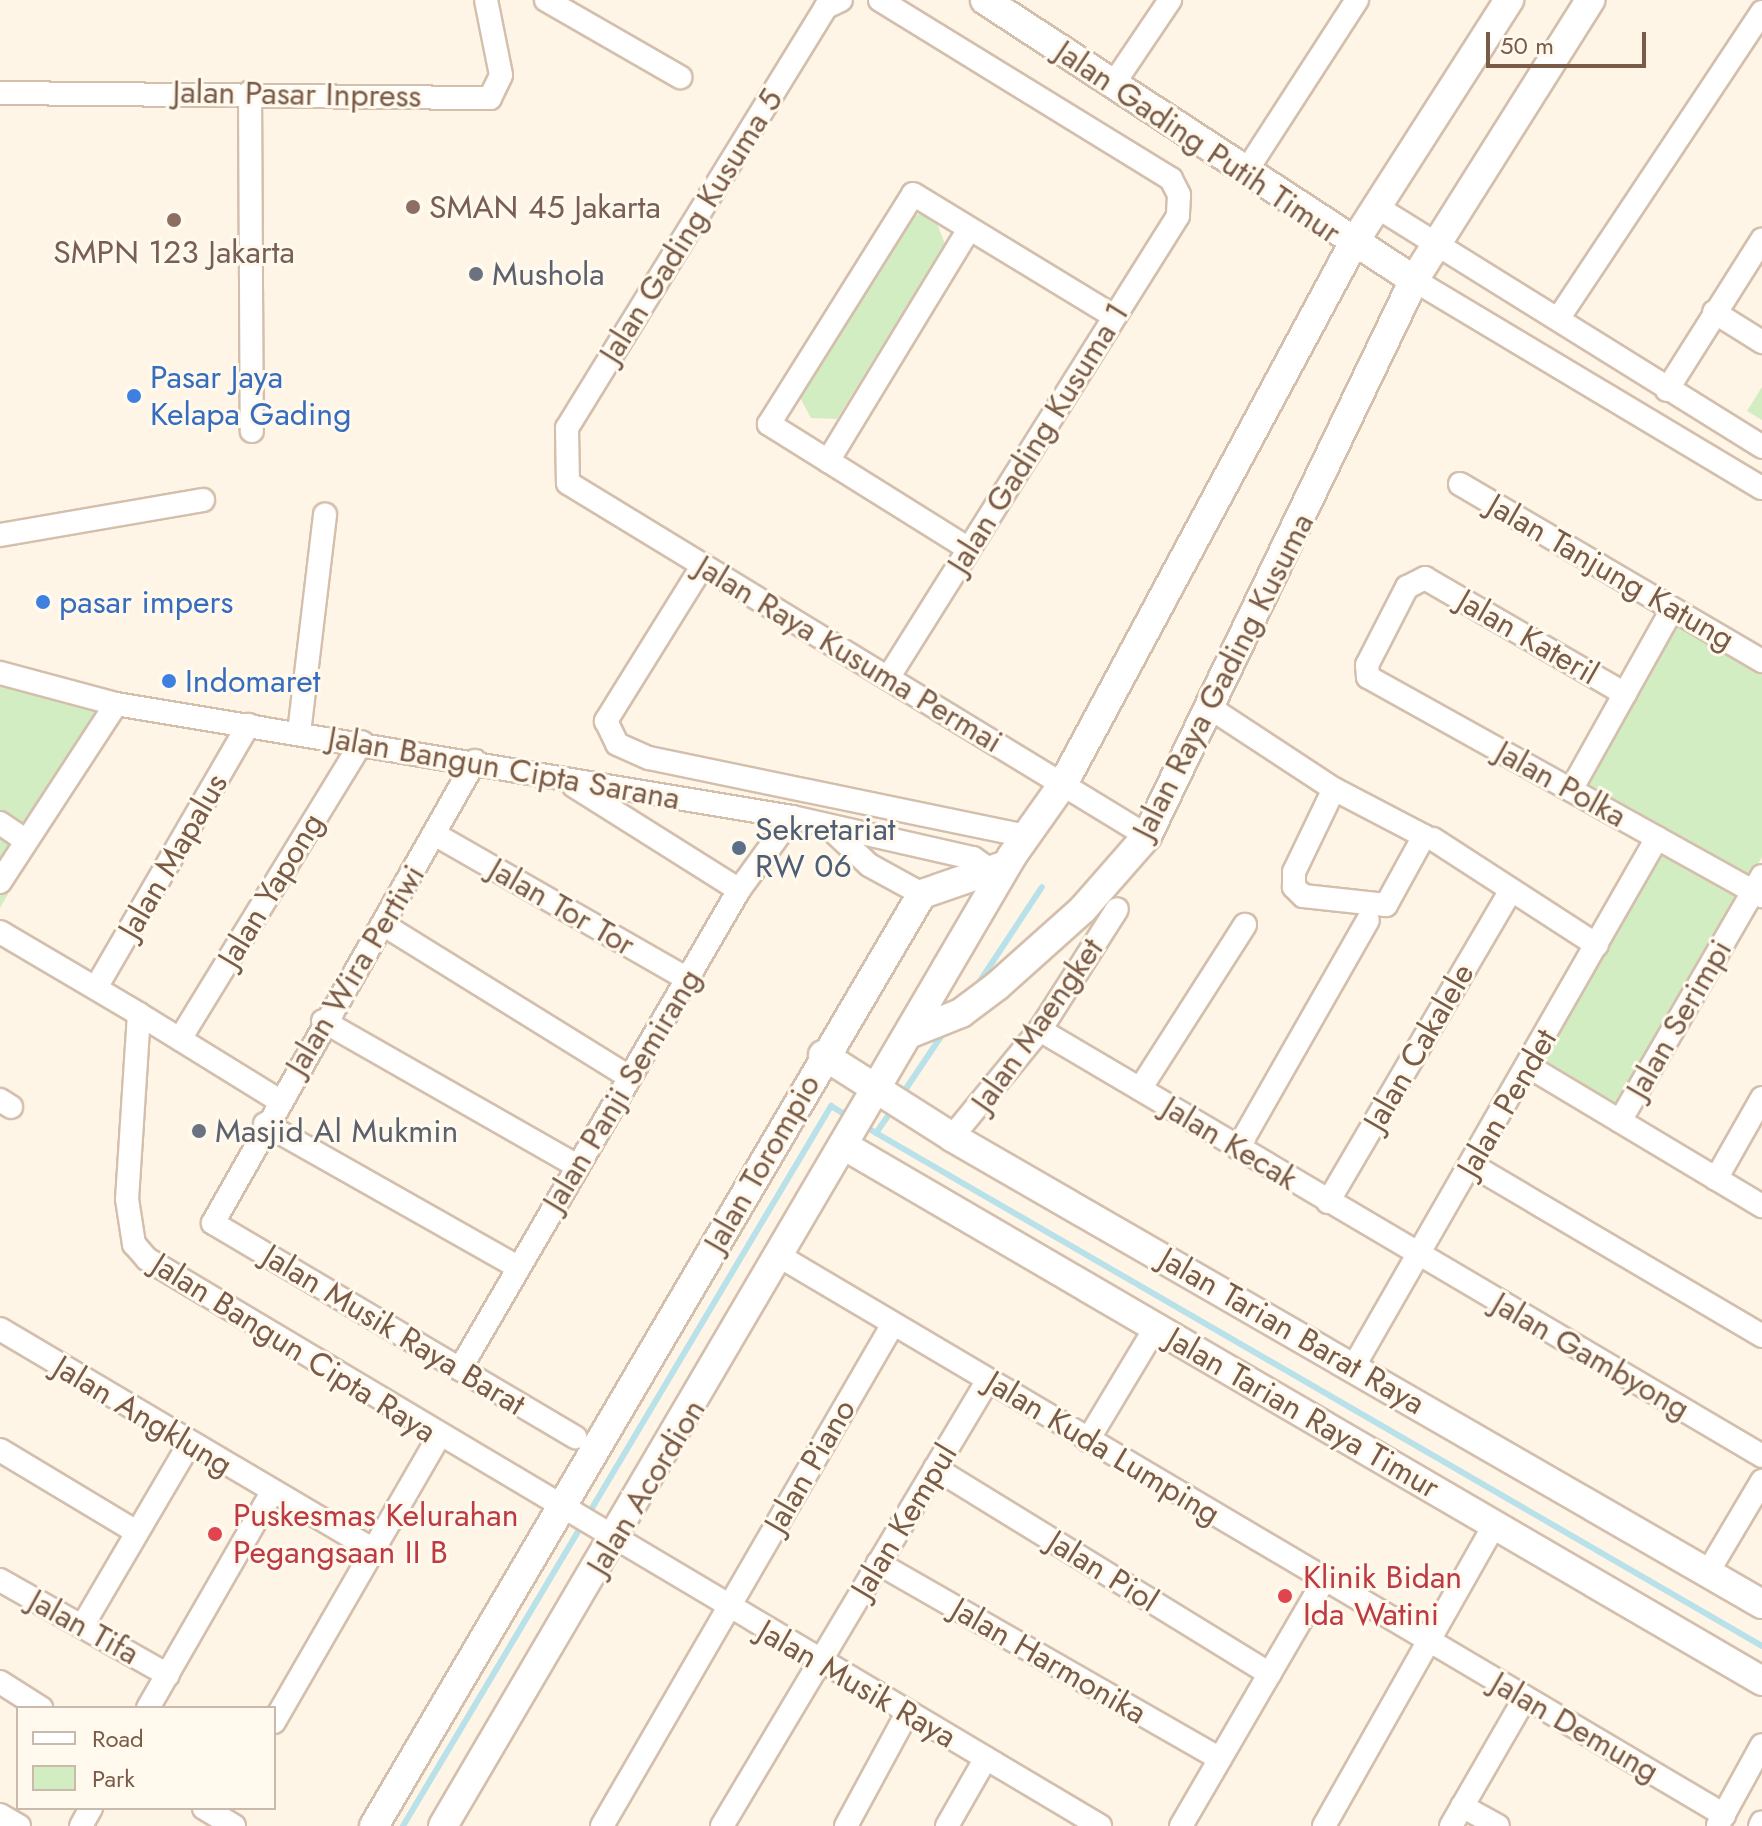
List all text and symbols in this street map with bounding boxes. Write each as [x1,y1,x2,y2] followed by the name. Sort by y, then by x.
[1490,16,1650,66] scale bar
[1500,28,1554,63] text: 50 m
[1048,32,1348,252] street label: Jalan Gading Putih Timur
[172,73,422,115] street label: Jalan Pasar Inpress
[591,82,791,370] street label: Jalan Gading Kusuma 5
[429,188,661,226] place label: SMAN 45 Jakarta
[404,198,422,216] marker: SMAN 45 Jakarta
[165,211,183,229] marker: SMPN 123 Jakarta
[53,233,295,271] place label: SMPN 123 Jakarta
[492,255,605,293] place label: Mushola
[467,265,485,283] marker: Mushola
[939,296,1137,580] street label: Jalan Gading Kusuma 1
[150,359,351,434] place label: Pasar Jaya Kelapa Gading
[125,387,143,405] marker: Pasar Jaya Kelapa Gading
[1481,486,1741,658] street label: Jalan Tanjung Katung
[1124,507,1322,845] street label: Jalan Raya Gading Kusuma
[689,547,1009,761] street label: Jalan Raya Kusuma Permai
[1451,581,1605,693] street label: Jalan Kateril
[59,583,233,621] place label: pasar impers
[34,593,52,611] marker: pasar impers
[185,662,320,700] place label: Indomaret
[160,672,178,690] marker: Indomaret
[325,718,683,818] street label: Jalan Bangun Cipta Sarana
[1489,733,1633,835] street label: Jalan Polka
[110,767,236,945] street label: Jalan Mapalus
[210,806,332,974] street label: Jalan Yapong
[755,811,896,886] place label: Sekretariat RW 06
[730,839,748,857] marker: Sekretariat RW 06
[482,850,642,964] street label: Jalan Tor Tor
[277,858,433,1082] street label: Jalan Wira Pertiwi
[963,931,1111,1119] street label: Jalan Maengket
[1618,933,1740,1105] street label: Jalan Serimpi
[1356,957,1482,1137] street label: Jalan Cakalele
[535,962,709,1218] street label: Jalan Panji Semirang
[1449,1022,1565,1184] street label: Jalan Pendet
[696,1068,828,1258] street label: Jalan Torompio
[1156,1088,1304,1198] street label: Jalan Kecak
[215,1112,458,1150] place label: Masjid Al Mukmin
[190,1122,208,1140] marker: Masjid Al Mukmin
[256,1236,532,1424] street label: Jalan Musik Raya Barat
[1153,1239,1431,1423] street label: Jalan Tarian Barat Raya
[145,1245,443,1451] street label: Jalan Bangun Cipta Raya
[1486,1284,1696,1428] street label: Jalan Gambyong
[1160,1319,1446,1507] street label: Jalan Tarian Raya Timur
[47,1348,239,1484] street label: Jalan Angklung
[979,1363,1227,1533] street label: Jalan Kuda Lumping
[579,1392,713,1582] street label: Jalan Acordion
[756,1392,864,1540] street label: Jalan Piano
[843,1437,965,1605] street label: Jalan Kempul
[233,1497,519,1572] place label: Puskesmas Kelurahan Pegangsaan II B
[1041,1522,1165,1620] street label: Jalan Piol
[204,1523,226,1545] marker: Puskesmas Kelurahan Pegangsaan II B
[1303,1559,1462,1634] place label: Klinik Bidan Ida Watini
[22,1581,146,1673] street label: Jalan Tifa
[1274,1585,1296,1607] marker: Klinik Bidan Ida Watini
[945,1590,1153,1732] street label: Jalan Harmonika
[751,1612,963,1756] street label: Jalan Musik Raya
[1484,1664,1666,1790] street label: Jalan Demung
[16,1706,276,1810] legend
[92,1721,144,1756] text: Road
[92,1761,135,1796] text: Park

